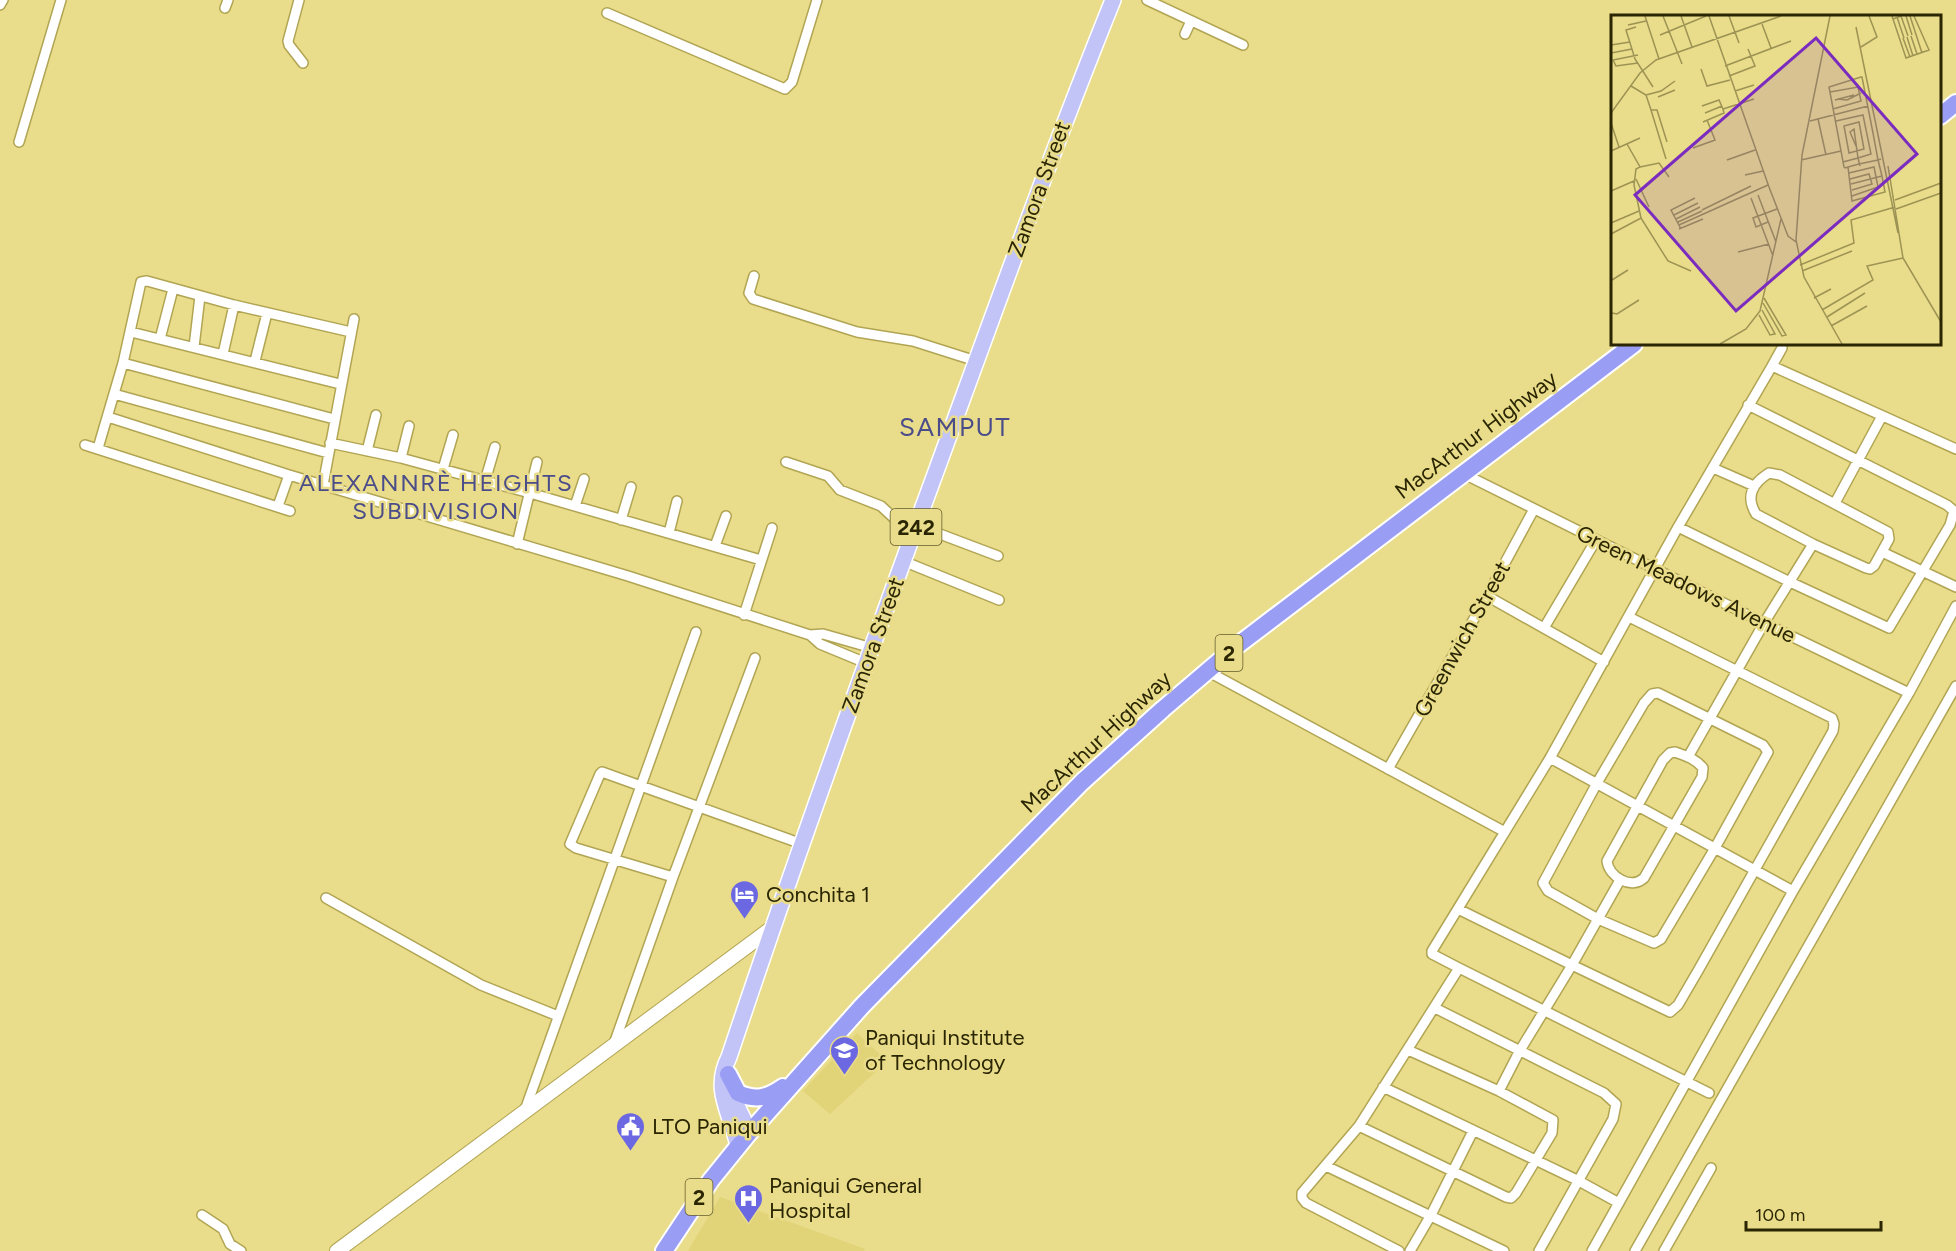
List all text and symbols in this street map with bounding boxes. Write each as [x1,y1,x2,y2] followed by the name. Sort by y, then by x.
[1611,15,1941,345] inset map
[1002,117,1076,261] street label: Zamora Street
[1390,365,1563,505] street label: MacArthur Highway
[899,411,1011,443] district label: SAMPUT
[299,468,573,525] district label: ALEXANNRÈ HEIGHTS SUBDIVISION
[890,509,942,545] road number: 242
[1572,519,1800,649] street label: Green Meadows Avenue
[1408,556,1516,722] street label: Greenwich Street
[836,573,910,717] street label: Zamora Street
[1216,635,1242,671] road number: 2
[1015,665,1177,819] street label: MacArthur Highway
[729,878,761,920] hotel icon: Conchita 1
[766,881,870,908] place label: Conchita 1
[865,1024,1024,1076] place label: Paniqui Institute of Technology
[828,1034,860,1076] school or university icon: Paniqui Institute of Technology
[615,1110,647,1152] public building icon: LTO Paniqui
[652,1113,768,1140] place label: LTO Paniqui
[769,1172,922,1224] place label: Paniqui General Hospital
[686,1179,712,1215] road number: 2
[732,1182,764,1224] hospital icon: Paniqui General Hospital
[1746,1194,1881,1232] scale bar
[1755,1204,1805,1226] text: 100 m

